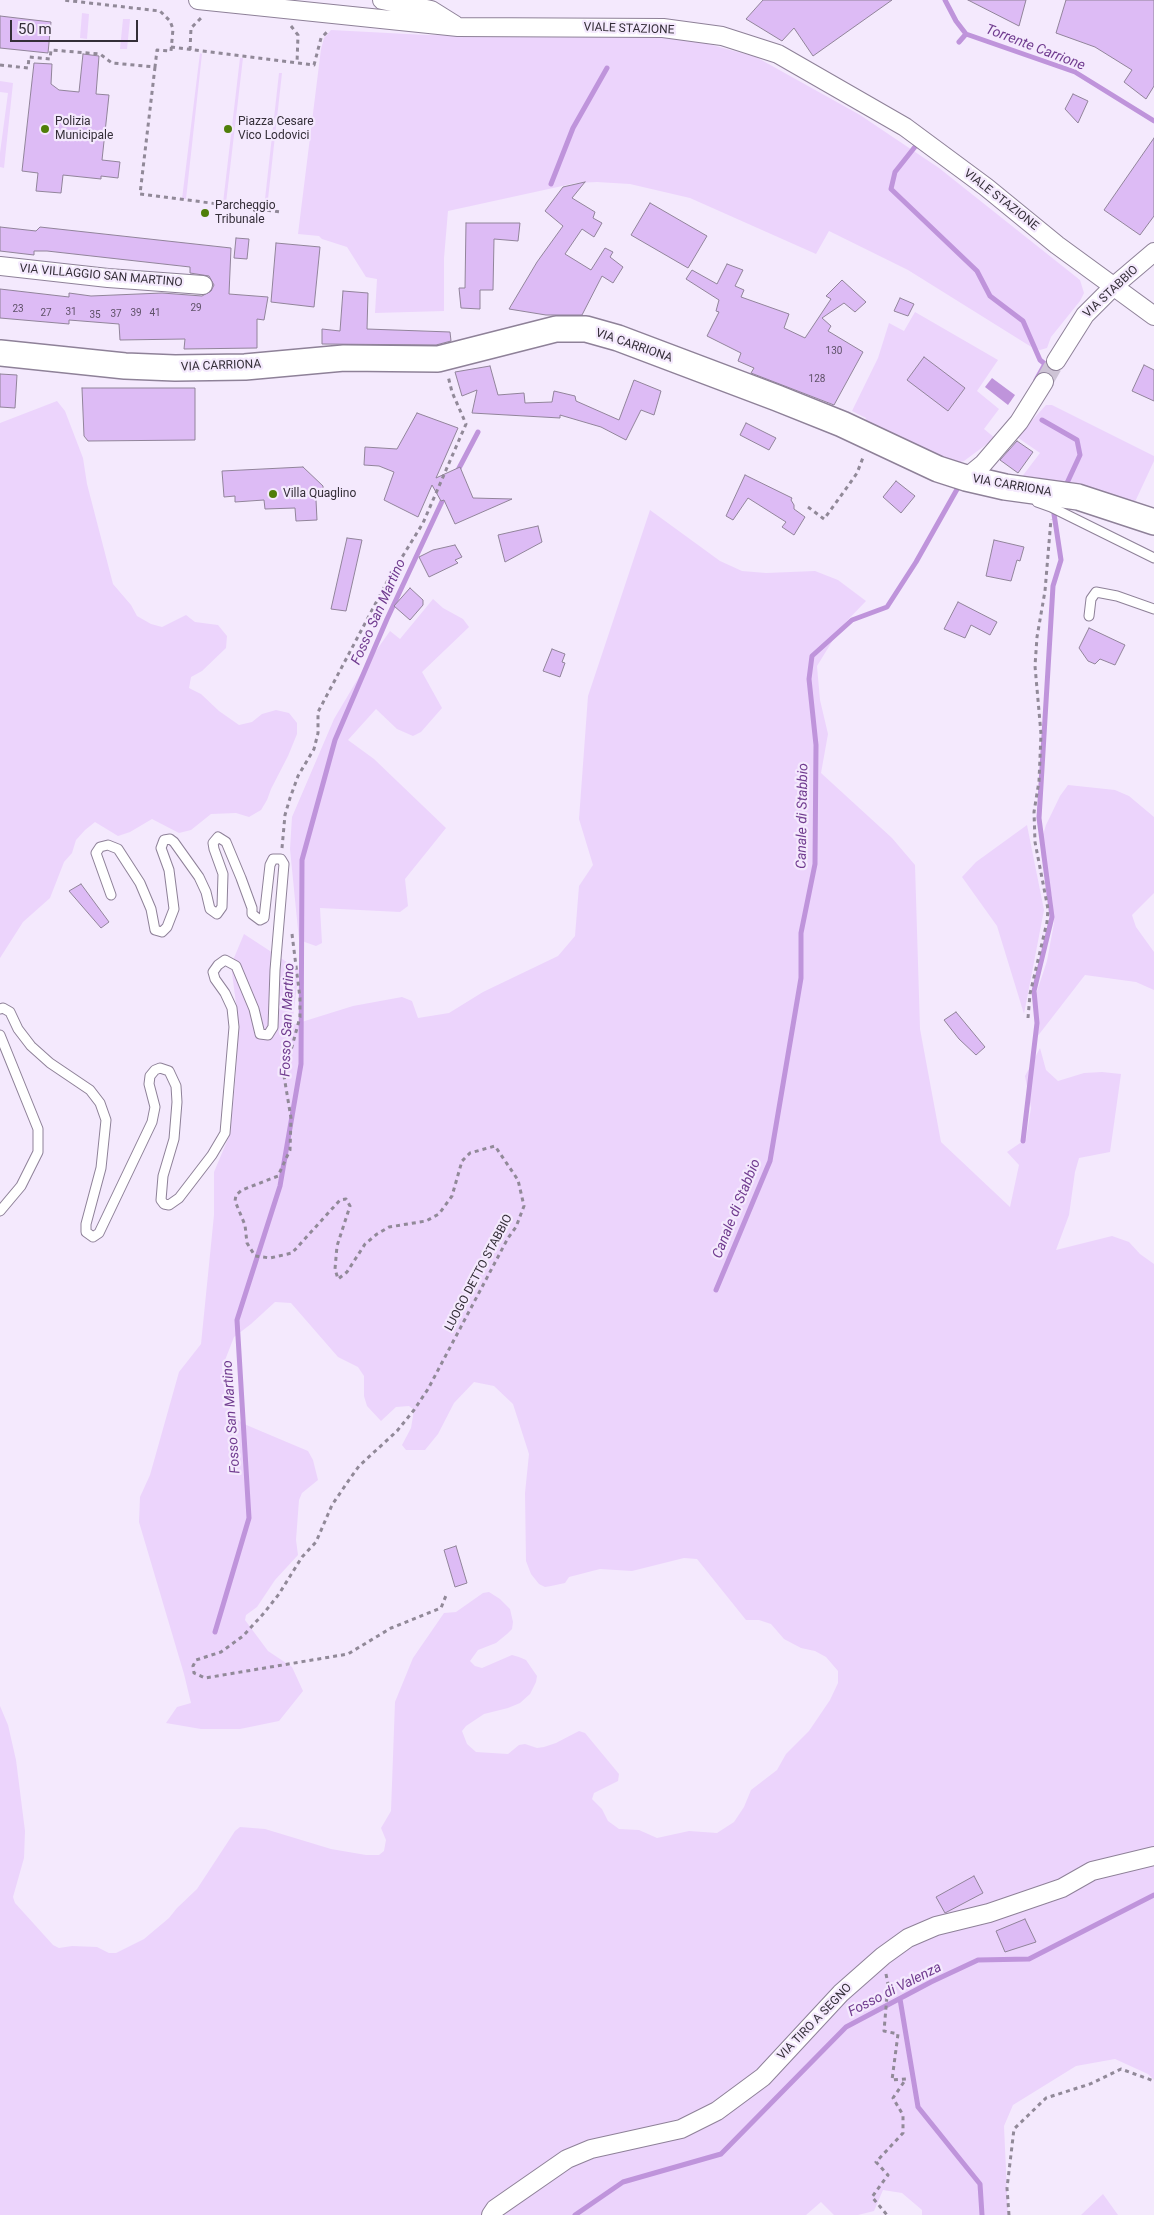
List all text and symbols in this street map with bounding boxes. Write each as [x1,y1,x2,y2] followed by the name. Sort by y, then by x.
[12,10,140,42] scale bar
[18,20,52,38] text: 50 m
[583,20,675,38] street label: VIALE STAZIONE
[983,21,1087,75] water label: Torrente Carrione
[55,115,113,143] place label: Polizia Municipale
[238,115,314,143] place label: Piazza Cesare Vico Lodovici
[39,123,51,135] marker: Polizia Municipale
[222,123,234,135] marker: Piazza Cesare Vico Lodovici
[961,166,1041,234] street label: VIALE STAZIONE
[215,199,275,227] place label: Parcheggio Tribunale
[199,207,211,219] marker: Parcheggio Tribunale
[19,262,183,290] street label: VIA VILLAGGIO SAN MARTINO
[1081,263,1141,321] street label: VIA STABBIO
[190,302,202,314] house number: 29
[12,303,24,315] house number: 23
[65,306,77,318] house number: 31
[40,307,52,319] house number: 27
[130,307,142,319] house number: 39
[149,307,161,319] house number: 41
[110,308,122,320] house number: 37
[89,309,101,321] house number: 35
[594,326,674,366] street label: VIA CARRIONA
[826,345,842,357] house number: 130
[181,357,261,375] street label: VIA CARRIONA
[809,373,825,385] house number: 128
[971,472,1053,500] street label: VIA CARRIONA
[283,487,356,501] place label: Villa Quaglino
[267,488,279,500] marker: Villa Quaglino
[348,557,410,667] water label: Fosso San Martino
[794,763,812,869] water label: Canale di Stabbio
[278,963,298,1077] water label: Fosso San Martino
[709,1157,765,1261] water label: Canale di Stabbio
[442,1212,516,1334] street label: LUOGO DETTO STABBIO
[220,1360,244,1474] water label: Fosso San Martino
[845,1959,945,2021] water label: Fosso di Valenza
[775,1981,855,2063] street label: VIA TIRO A SEGNO

